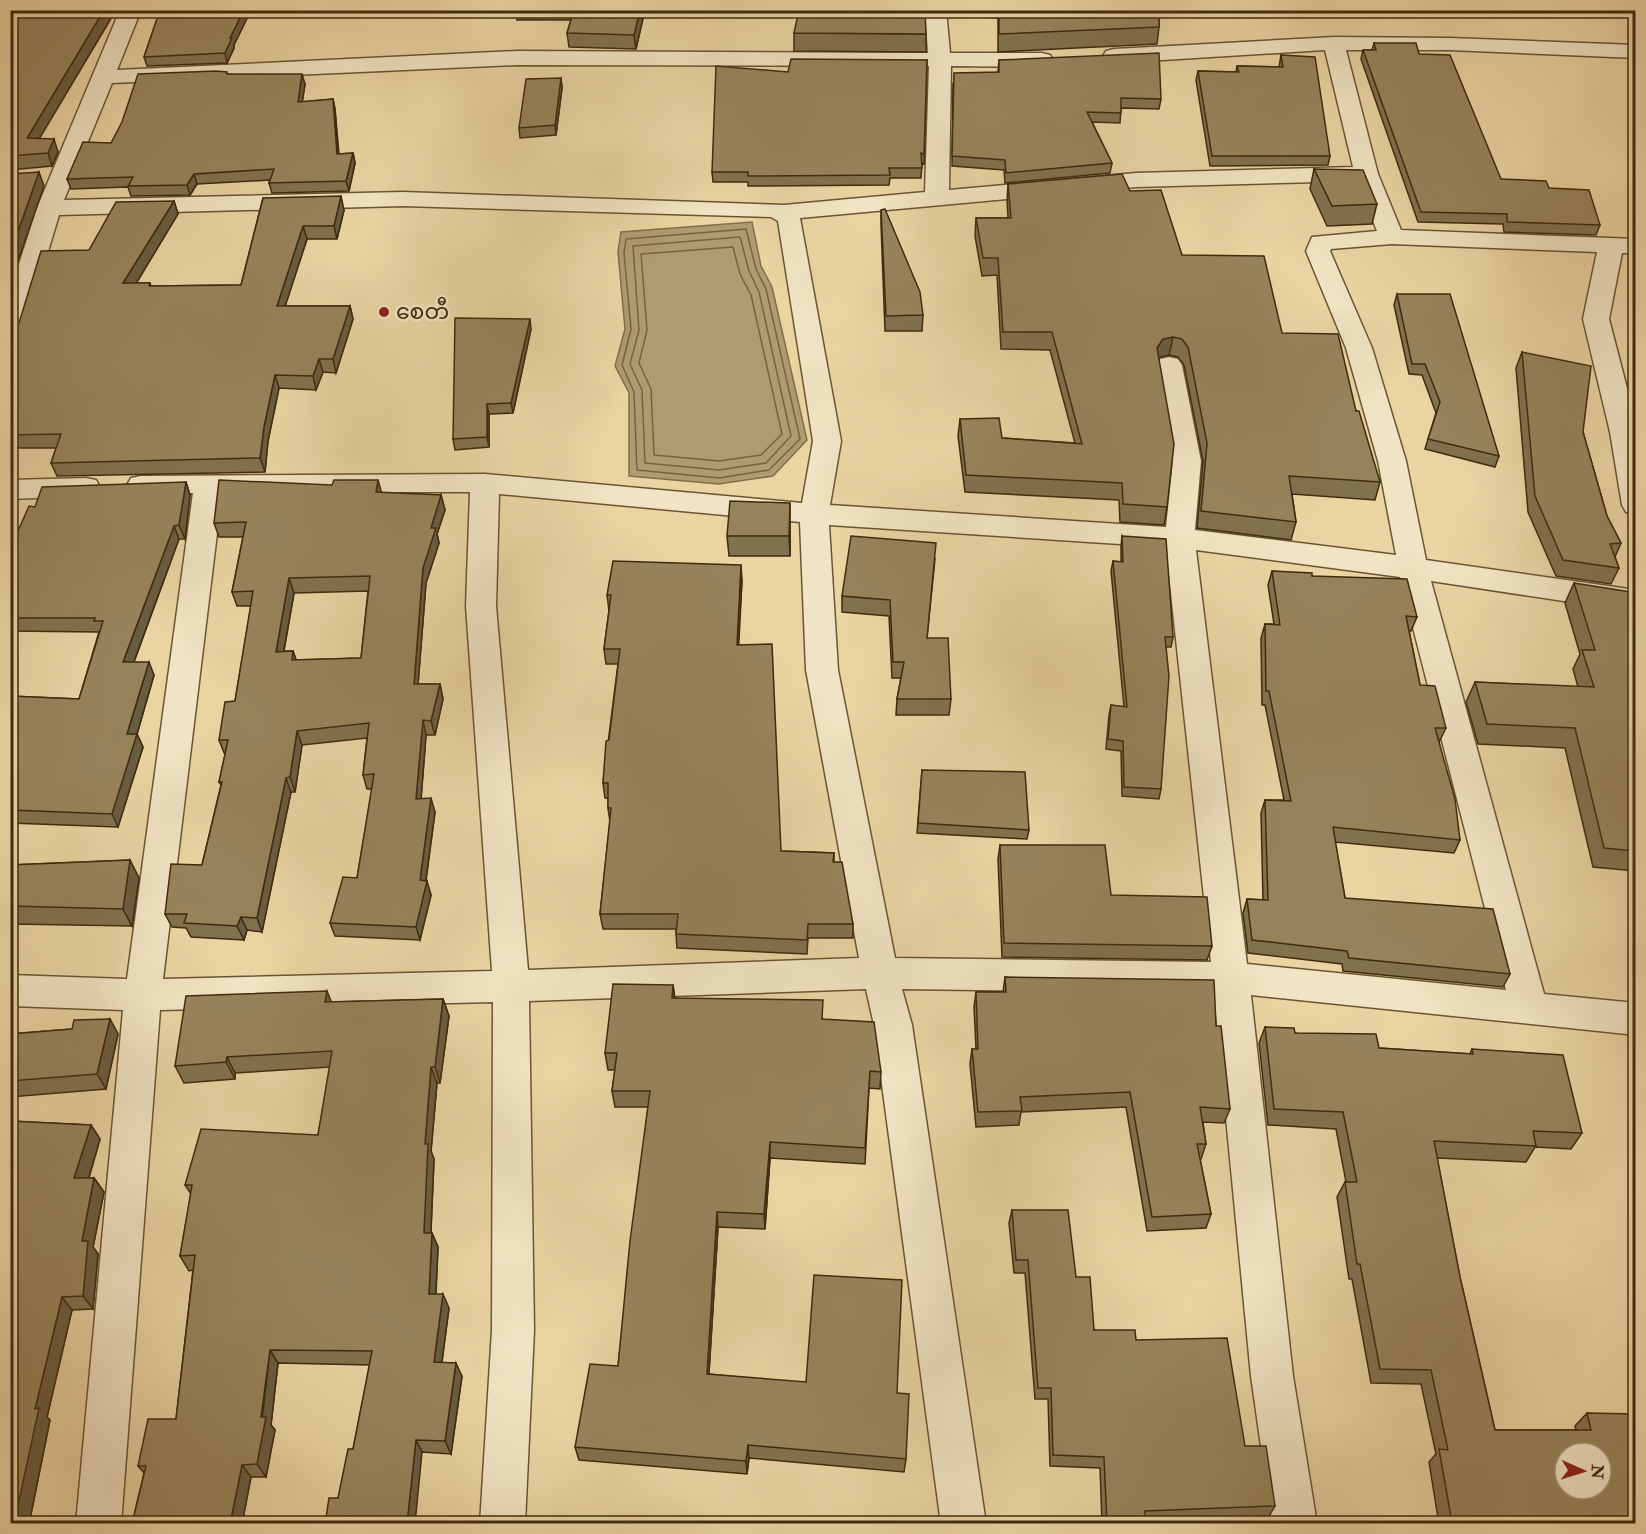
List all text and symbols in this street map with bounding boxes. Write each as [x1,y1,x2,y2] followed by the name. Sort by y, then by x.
[396,296,449,326] place label: စေတီ
[377,305,391,319] marker: စေတီ
[1553,1441,1613,1501] north arrow
[1587,1463,1607,1480] text: N

